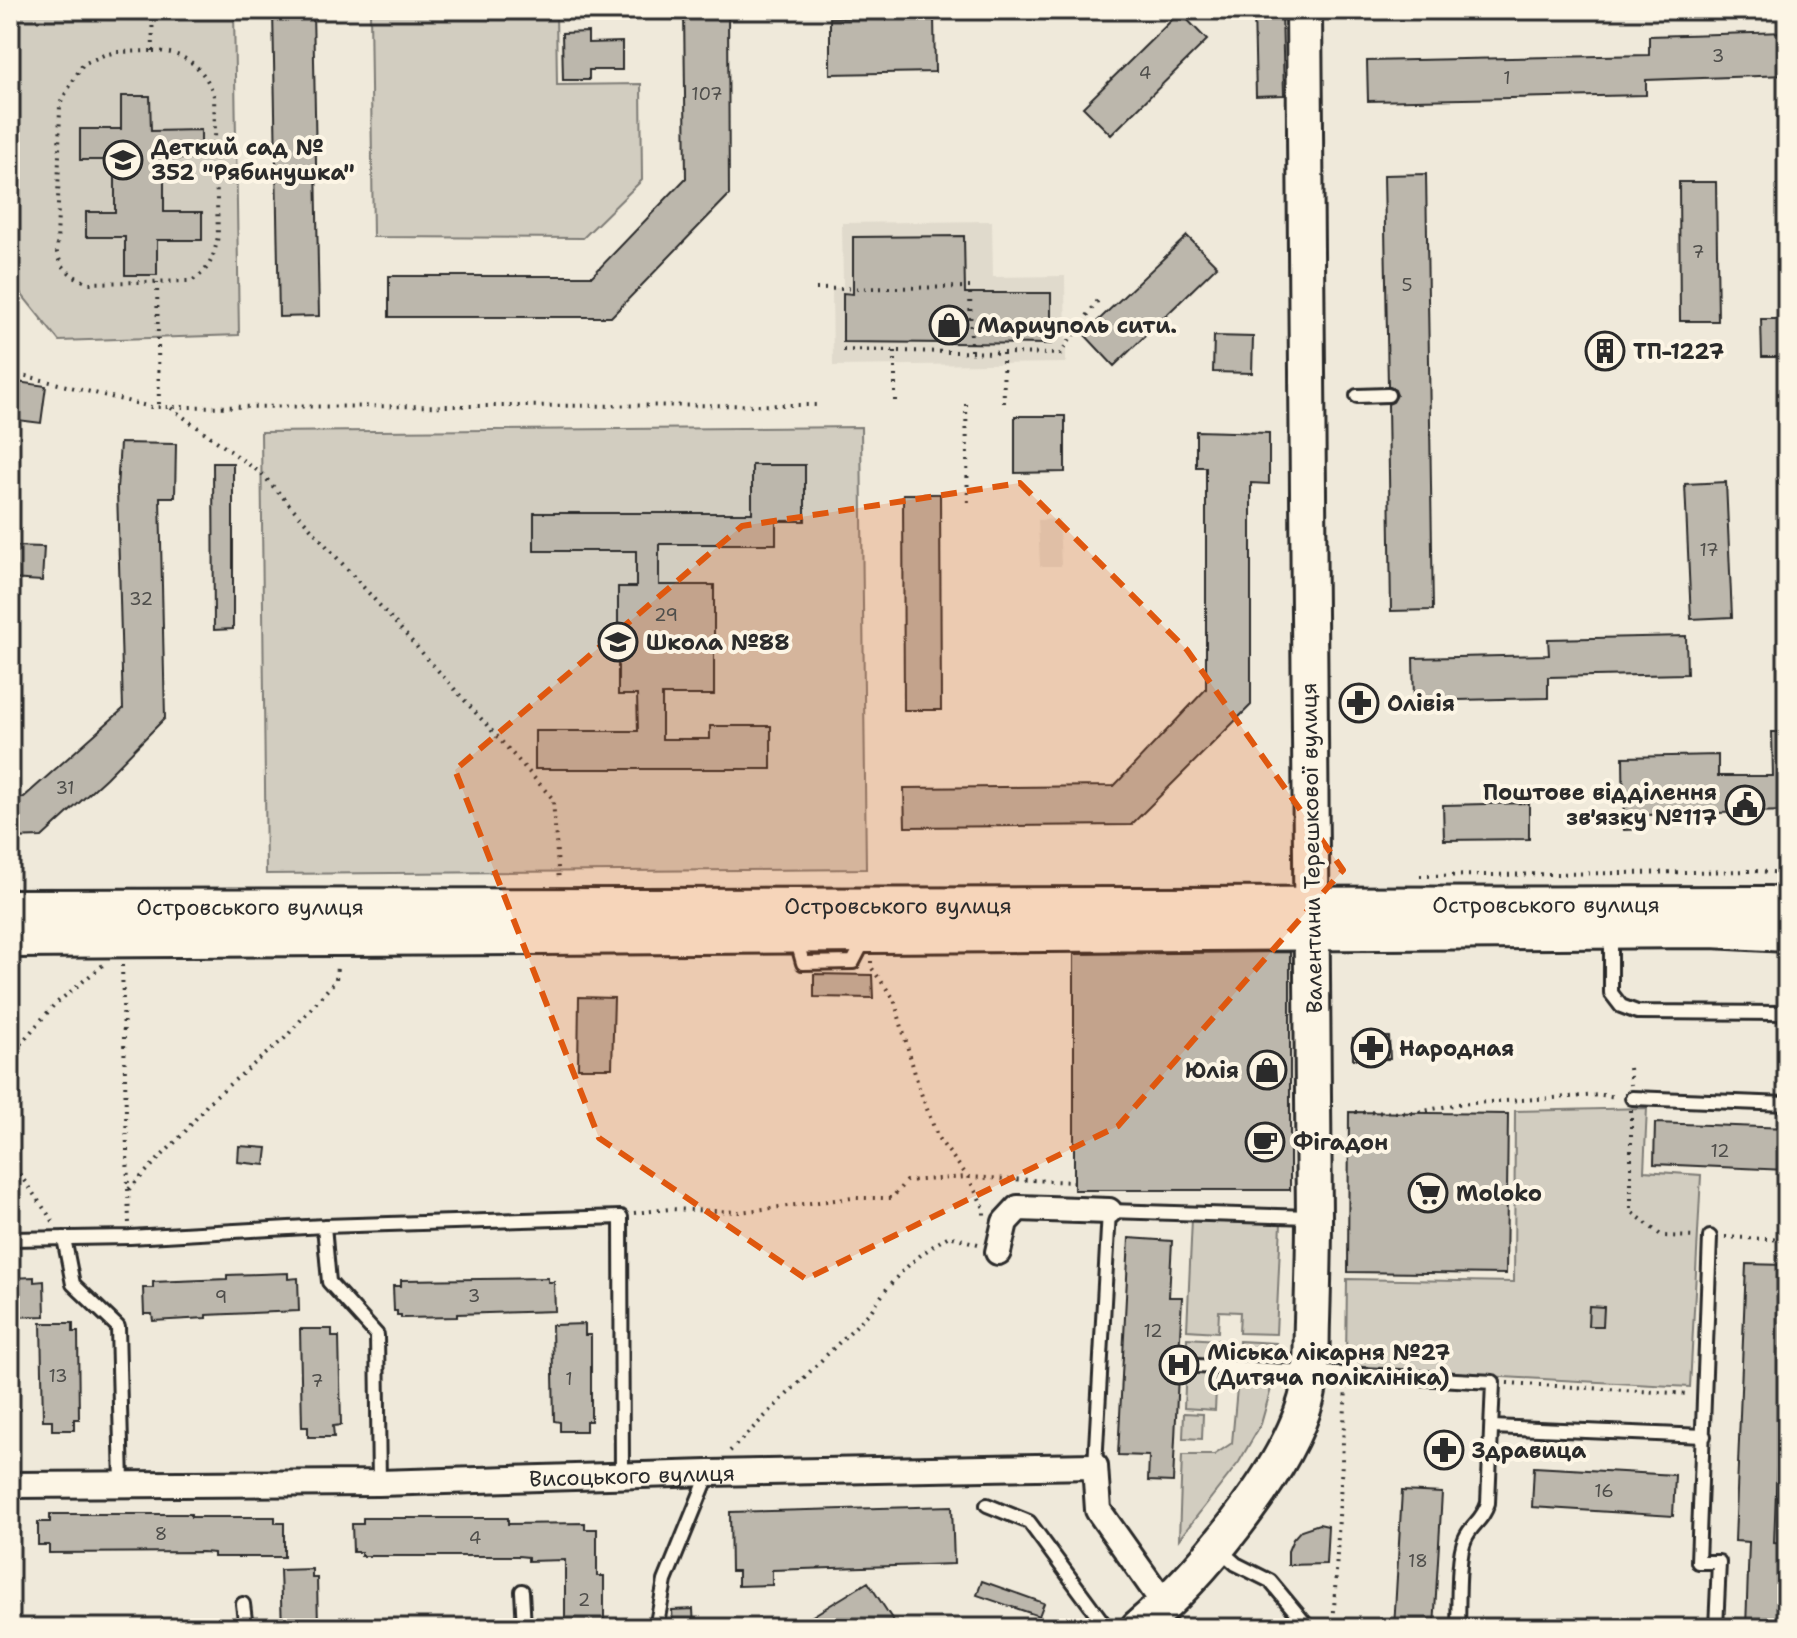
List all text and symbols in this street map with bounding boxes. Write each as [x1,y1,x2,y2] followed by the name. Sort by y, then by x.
[1712,44,1724,68] house number: 3
[1139,61,1151,85] house number: 4
[1503,66,1511,90] house number: 1
[691,82,723,106] house number: 107
[151,133,355,187] place label: Деткий сад № 352 "Рябинушка"
[102,139,144,181] school or university icon: Деткий сад № 352 "Рябинушка"
[1692,240,1704,264] house number: 7
[1401,273,1413,297] house number: 5
[928,304,970,346] shop icon: Мариуполь сити.
[977,311,1177,340] place label: Мариуполь сити.
[1584,330,1626,372] building icon: ТП-1227
[1633,337,1724,366] place label: ТП-1227
[1699,538,1719,562] house number: 17
[129,587,153,611] house number: 32
[654,603,678,627] house number: 29
[597,621,639,663] school or university icon: Школа №88
[646,628,790,657] place label: Школа №88
[1294,682,1329,1014] street label: Валентини Терешкової вулиця
[1338,682,1380,724] pharmacy icon: Олівія
[1387,689,1455,718] place label: Олівія
[55,776,75,800] house number: 31
[1483,778,1717,832] place label: Поштове відділення зв'язку №117
[1724,784,1766,826] public building icon: Поштове відділення зв'язку №117
[1432,890,1660,920] street label: Островського вулиця
[784,891,1012,921] street label: Островського вулиця
[136,892,364,922] street label: Островського вулиця
[1350,1027,1392,1069] pharmacy icon: Народная
[1399,1034,1514,1063] place label: Народная
[1246,1049,1288,1091] shop icon: Юлія
[1185,1056,1239,1085] place label: Юлія
[1244,1121,1286,1163] cafe icon: Фігадон
[1293,1128,1388,1157] place label: Фігадон
[1710,1139,1730,1163] house number: 12
[1407,1172,1449,1214] supermarket icon: Moloko
[1456,1179,1542,1208] place label: Moloko
[468,1284,480,1308] house number: 3
[215,1285,227,1309] house number: 9
[1143,1319,1163,1343] house number: 12
[1207,1338,1450,1392] place label: Міська лікарня №27 (Дитяча поліклініка)
[1158,1344,1200,1386] hospital icon: Міська лікарня №27 (Дитяча поліклініка)
[48,1364,68,1388] house number: 13
[565,1367,573,1391] house number: 1
[311,1369,323,1393] house number: 7
[1423,1429,1465,1471] pharmacy icon: Здравица
[1472,1436,1586,1465] place label: Здравица
[528,1459,735,1493] street label: Висоцького вулиця
[1594,1479,1614,1503] house number: 16
[155,1522,167,1546] house number: 8
[469,1526,481,1550] house number: 4
[1408,1549,1428,1573] house number: 18
[578,1588,590,1612] house number: 2

